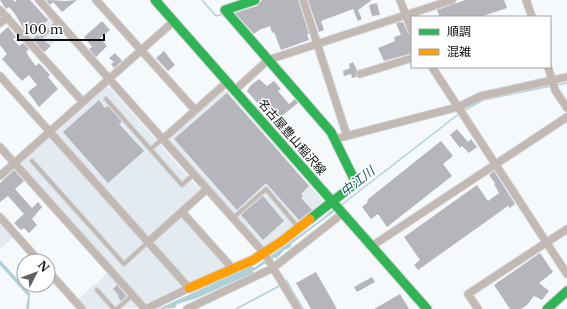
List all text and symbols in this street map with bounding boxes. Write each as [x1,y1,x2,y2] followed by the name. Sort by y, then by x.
[18,16,104,42] scale bar
[411,16,551,68] legend
[24,22,63,37] text: 100 m
[447,24,471,39] text: 順調
[447,44,471,59] text: 混雑
[255,96,330,178] street label: 名古屋豊山稲沢線
[337,161,379,200] water label: 中江川
[16,253,56,293] north arrow
[35,258,53,275] text: N

